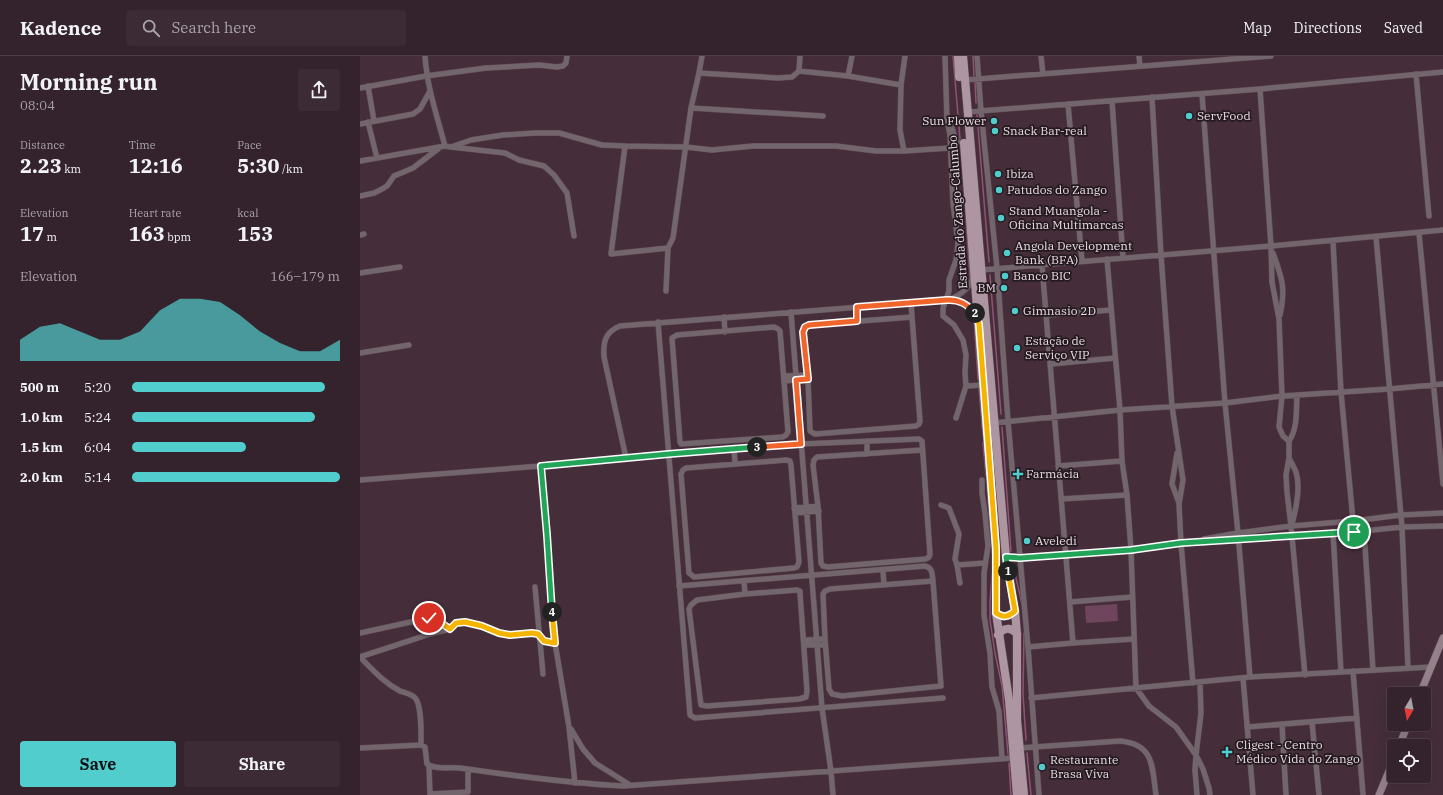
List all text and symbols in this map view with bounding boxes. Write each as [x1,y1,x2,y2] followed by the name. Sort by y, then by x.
[126,10,406,46] search box
[20,16,102,40] text: Kadence
[140,17,162,39] icon: search
[172,18,256,37] text: Search here
[1243,19,1272,37] text: Map
[1294,19,1362,37] text: Directions
[1384,19,1423,37] text: Saved
[20,67,158,96] text: Morning run
[298,69,340,111] button: share
[20,97,55,114] text: 08:04
[1197,108,1251,123] place label: ServFood
[1184,111,1194,121] marker: ServFood
[922,113,987,128] place label: Sun Flower
[989,116,999,126] marker: Sun Flower
[1003,123,1087,138] place label: Snack Bar-real
[990,126,1000,136] marker: Snack Bar-real
[945,134,970,289] street label: Estrada do Zango-Calumbo
[20,138,65,152] text: Distance
[129,138,156,152] text: Time
[237,138,262,152] text: Pace
[20,152,62,179] text: 2.23
[129,152,183,179] text: 12:16
[237,152,279,179] text: 5:30
[62,162,81,176] text: km
[279,162,303,176] text: /km
[1006,166,1034,181] place label: Ibiza
[993,169,1003,179] marker: Ibiza
[1007,182,1107,197] place label: Patudos do Zango
[994,185,1004,195] marker: Patudos do Zango
[1009,203,1124,232] place label: Stand Muangola - Oficina Multimarcas
[20,206,68,220] text: Elevation
[129,206,181,220] text: Heart rate
[237,206,259,220] text: kcal
[996,213,1006,223] marker: Stand Muangola - Oficina Multimarcas
[20,220,44,247] text: 17
[129,220,165,247] text: 163
[237,220,273,247] text: 153
[44,230,57,244] text: m
[165,230,191,244] text: bpm
[1015,238,1132,267] place label: Angola Development Bank (BFA)
[1002,248,1012,258] marker: Angola Development Bank (BFA)
[20,268,77,285] text: Elevation
[270,268,340,285] text: 166–179 m
[1013,268,1071,283] place label: Banco BIC
[1000,271,1010,281] marker: Banco BIC
[977,280,996,295] place label: BM
[999,283,1009,293] marker: BM
[965,303,985,323] pin: 2
[1023,303,1096,318] place label: Gimnasio 2D
[972,306,978,320] text: 2
[1010,306,1020,316] marker: Gimnasio 2D
[1025,333,1090,362] place label: Estação de Serviço VIP
[1012,343,1022,353] marker: Estação de Serviço VIP
[20,379,59,396] text: 500 m
[84,379,111,396] text: 5:20
[20,409,63,426] text: 1.0 km
[84,409,111,426] text: 5:24
[747,437,767,457] pin: 3
[20,439,63,456] text: 1.5 km
[84,439,111,456] text: 6:04
[754,440,760,454] text: 3
[1026,466,1080,481] place label: Farmácia
[20,469,63,486] text: 2.0 km
[84,469,111,486] text: 5:14
[1013,469,1023,479] marker: Farmácia
[1337,515,1371,549] pin
[1343,521,1365,543] icon: arrive
[1035,533,1077,548] place label: Aveledi
[1022,536,1032,546] marker: Aveledi
[998,561,1018,581] pin: 1
[1005,564,1011,578] text: 1
[412,601,446,635] pin
[542,602,562,622] pin: 4
[549,605,555,619] text: 4
[418,607,440,629] icon: check
[1387,687,1431,731] north arrow
[1387,687,1431,783] map controls
[1236,737,1360,766] place label: Cligest - Centro Médico Vida do Zango
[1387,739,1431,783] button: locate
[20,741,176,787] button: Save
[184,741,340,787] button: Share
[1221,746,1233,758] marker: Cligest - Centro Médico Vida do Zango
[1050,752,1118,781] place label: Restaurante Brasa Viva
[1037,762,1047,772] marker: Restaurante Brasa Viva

